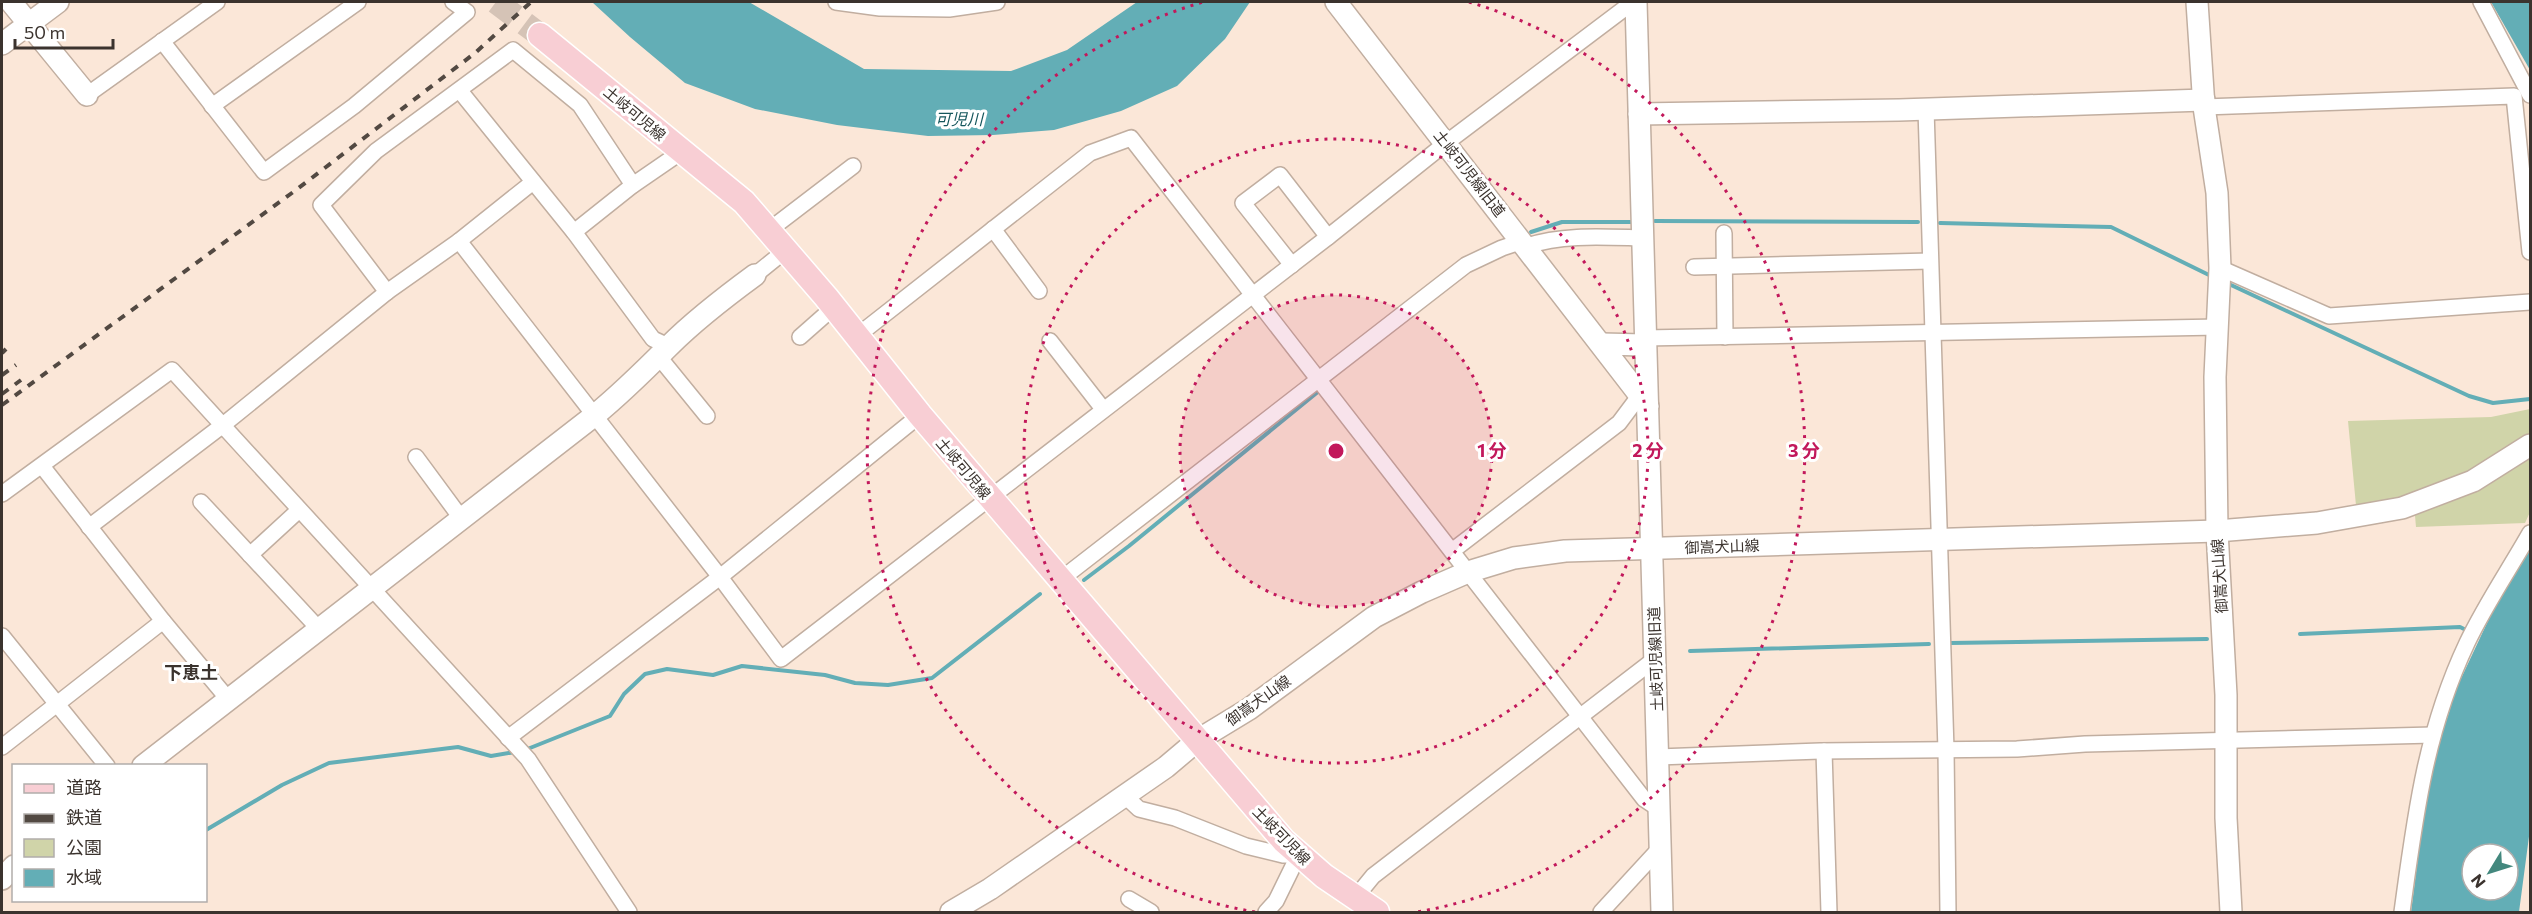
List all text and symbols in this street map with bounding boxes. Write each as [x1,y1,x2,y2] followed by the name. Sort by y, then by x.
[15,12,112,50] scale bar
[24,21,65,43] text: 50 m
[600,82,670,144] street label: 土岐可児線
[935,109,985,128] water label: 可児川
[1431,126,1509,220] street label: 土岐可児線旧道
[933,433,995,503] street label: 土岐可児線
[1477,439,1507,461] text: 1 分
[1632,439,1664,461] text: 2 分
[1788,439,1820,461] text: 3 分
[1326,441,1346,461] centre of rings
[1684,536,1760,556] street label: 御嵩犬山線
[2207,538,2231,614] street label: 御嵩犬山線
[1644,606,1666,712] street label: 土岐可児線旧道
[164,661,218,683] district label: 下恵土
[1222,671,1294,729] street label: 御嵩犬山線
[12,764,207,902] legend
[66,776,102,798] text: 道路
[1249,802,1315,868] street label: 土岐可児線
[66,806,102,828] text: 鉄道
[66,836,102,858] text: 公園
[2460,842,2520,902] north arrow
[66,866,102,888] text: 水域
[2467,871,2489,892] text: N

